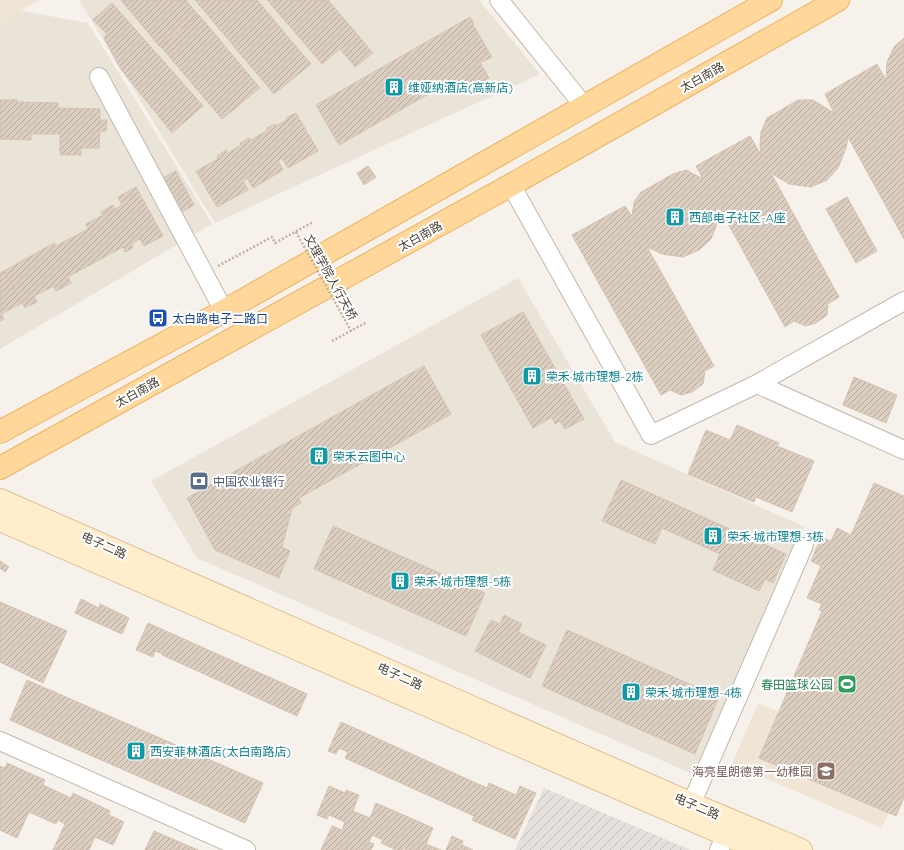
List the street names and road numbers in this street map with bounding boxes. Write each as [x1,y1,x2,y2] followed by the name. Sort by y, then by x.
[677,59,727,95] street label: 太白南路
[395,218,445,254] street label: 太白南路
[301,231,361,323] street label: 文理学院人行天桥
[112,374,162,410] street label: 太白南路
[79,528,129,562] street label: 电子二路
[375,659,425,693] street label: 电子二路
[672,790,722,822] street label: 电子二路

